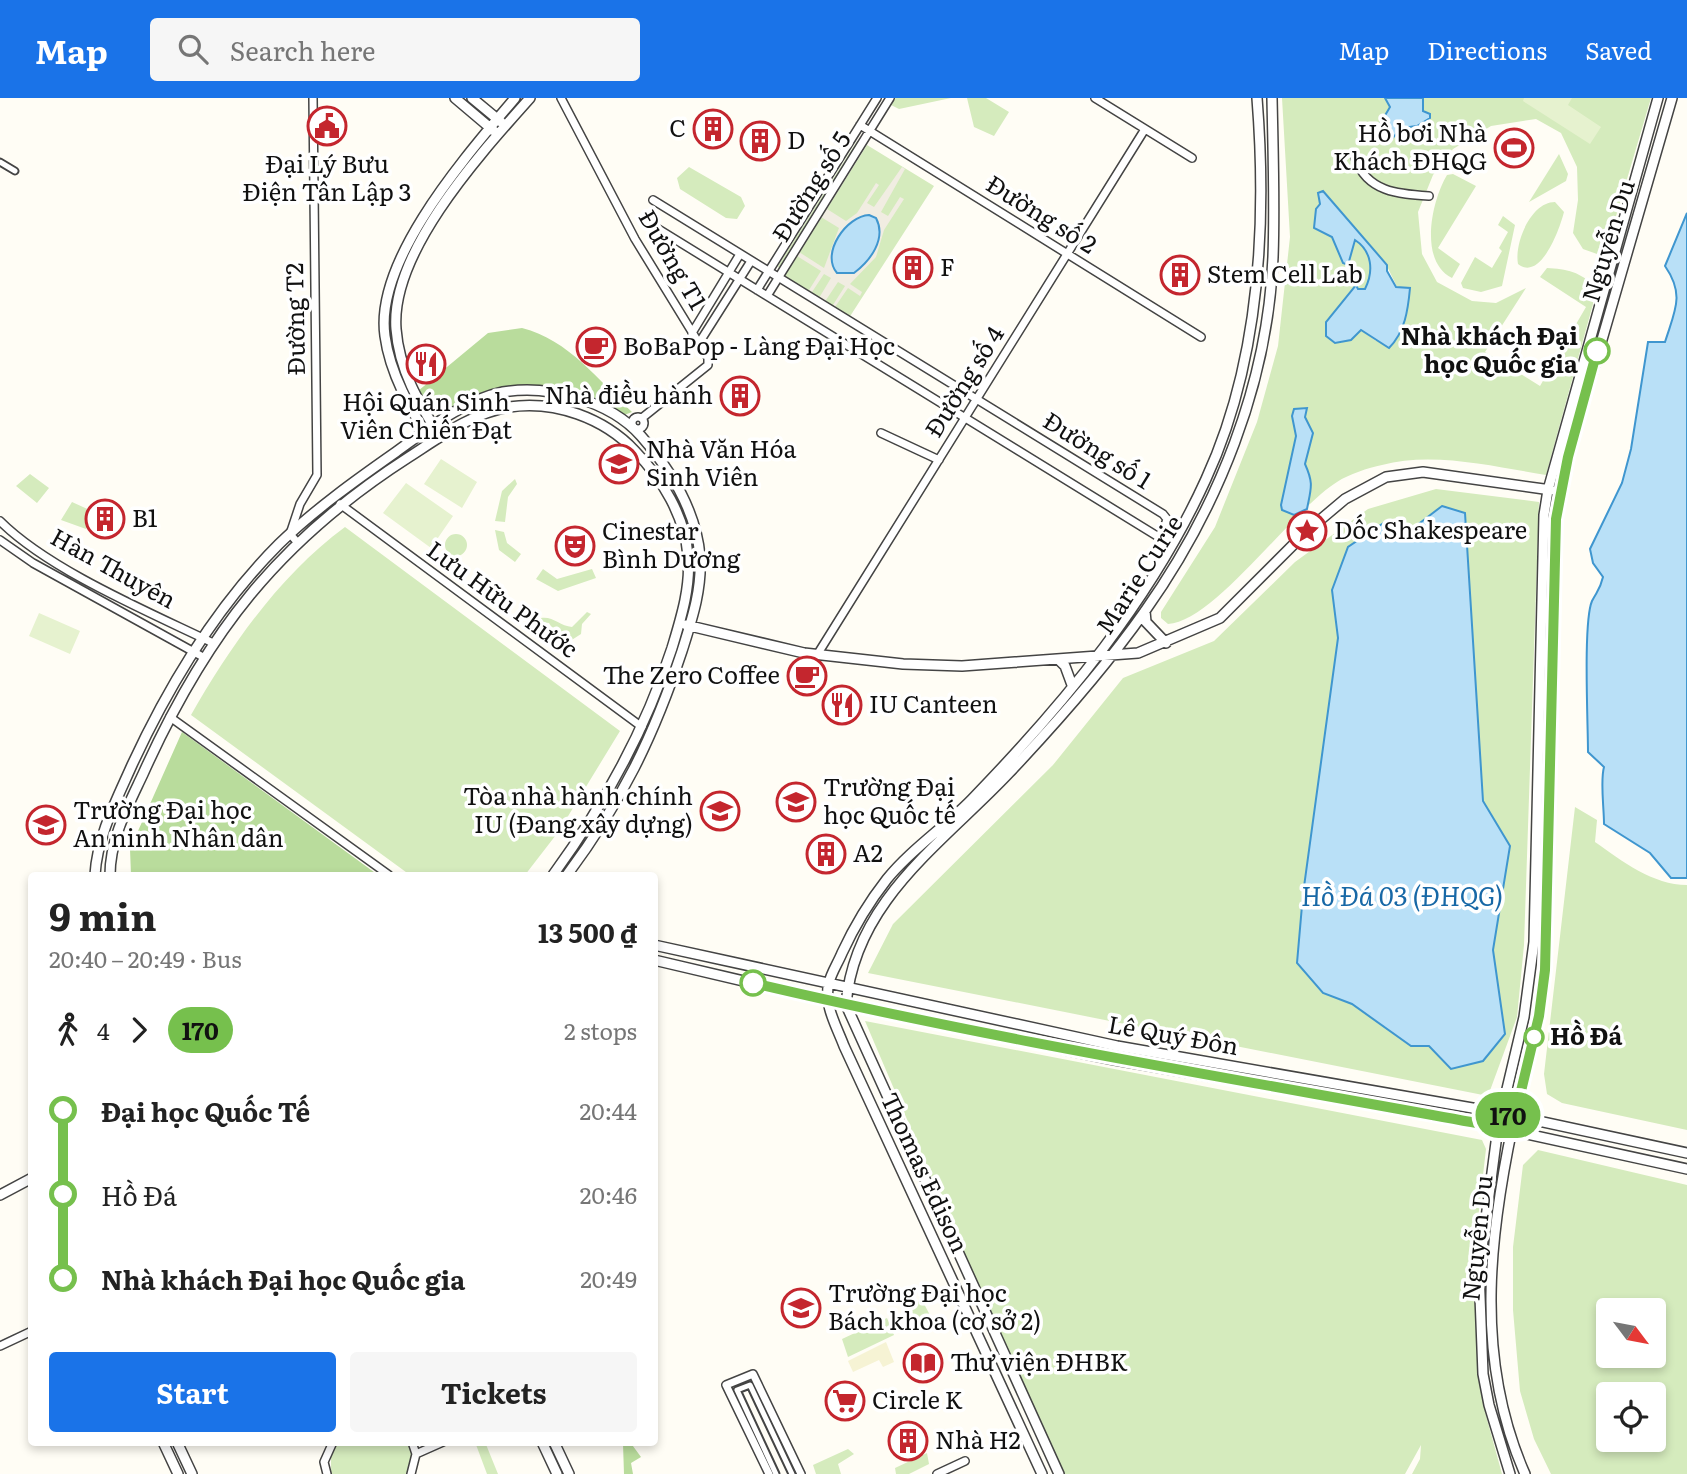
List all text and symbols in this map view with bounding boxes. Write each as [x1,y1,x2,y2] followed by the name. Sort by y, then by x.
[150,18,640,81] search box
[35,25,108,74] text: Map
[174,30,212,68] icon: search
[230,30,376,69] text: Search here
[1338,32,1389,67] text: Map
[1427,32,1547,67] text: Directions
[1585,32,1652,67] text: Saved
[306,105,348,147] public building icon: Đại Lý Bưu Điện Tân Lập 3
[692,108,734,150] building icon: C
[669,109,686,144] place label: C
[1333,114,1487,177] place label: Hồ bơi Nhà Khách ĐHQG
[739,120,781,162] building icon: D
[787,121,805,156] place label: D
[762,124,858,248] street label: Đường số 5
[1493,127,1535,169] sports icon: Hồ bơi Nhà Khách ĐHQG
[242,145,412,208] place label: Đại Lý Bưu Điện Tân Lập 3
[980,165,1104,261] street label: Đường số 2
[1571,175,1642,306] street label: Nguyễn Du
[631,202,717,315] street label: Đường T1
[892,247,934,289] building icon: F
[940,248,955,283] place label: F
[1159,254,1201,296] building icon: Stem Cell Lab
[1207,255,1363,290] place label: Stem Cell Lab
[275,262,312,376] street label: Đường T2
[1401,317,1578,380] place label: Nhà khách Đại học Quốc gia
[915,318,1011,443] street label: Đường số 4
[575,326,617,368] cafe icon: BoBaPop - Làng Đại Học
[623,327,895,362] place label: BoBaPop - Làng Đại Học
[1584,338,1610,364] marker: Nhà khách Đại học Quốc gia
[405,343,447,385] restaurant icon: Hội Quán Sinh Viên Chiến Đạt
[719,375,761,417] building icon: Nhà điều hành
[545,376,713,411] place label: Nhà điều hành
[340,383,512,446] place label: Hội Quán Sinh Viên Chiến Đạt
[1037,402,1160,496] street label: Đường số 1
[646,430,796,493] place label: Nhà Văn Hóa Sinh Viên
[598,443,640,485] school or university icon: Nhà Văn Hóa Sinh Viên
[84,498,126,540] building icon: B1
[132,499,158,534] place label: B1
[1086,507,1190,640] street label: Marie Curie
[1286,510,1328,552] place icon: Dốc Shakespeare
[1334,511,1527,546] place label: Dốc Shakespeare
[602,512,741,575] place label: Cinestar Bình Dương
[45,518,183,616] street label: Hàn Thuyên
[554,525,596,567] theatre icon: Cinestar Bình Dương
[421,531,586,665] street label: Lưu Hữu Phước
[786,655,828,697] cafe icon: The Zero Coffee
[603,656,780,691] place label: The Zero Coffee
[821,684,863,726] restaurant icon: IU Canteen
[869,685,998,720] place label: IU Canteen
[823,768,956,831] place label: Trường Đại học Quốc tế
[463,777,693,840] place label: Tòa nhà hành chính IU (Đang xây dựng)
[775,781,817,823] school or university icon: Trường Đại học Quốc tế
[699,790,741,832] school or university icon: Tòa nhà hành chính IU (Đang xây dựng)
[73,791,284,854] place label: Trường Đại học An ninh Nhân dân
[25,804,67,846] school or university icon: Trường Đại học An ninh Nhân dân
[805,833,847,875] building icon: A2
[853,834,883,869] place label: A2
[1301,875,1503,914] water label: Hồ Đá 03 (ĐHQG)
[49,886,157,943] text: 9 min
[538,912,637,951] text: 13 500 ₫
[49,941,242,975] text: 20:40 – 20:49 · Bus
[740,970,766,996] unlabelled marker
[1105,1005,1242,1062] street label: Lê Quý Đôn
[49,1011,87,1049] icon: walk
[120,1011,158,1049] icon: forward
[182,1012,219,1047] text: 170
[97,1013,110,1047] text: 4
[564,1013,637,1047] text: 2 stops
[1550,1017,1622,1052] place label: Hồ Đá
[1524,1027,1544,1047] marker: Hồ Đá
[874,1086,979,1258] street label: Thomas Edison
[101,1091,310,1130] text: Đại học Quốc Tế
[1468,1092,1548,1138] line badge: 170
[580,1093,637,1127] text: 20:44
[1489,1097,1527,1132] text: 170
[1451,1173,1500,1303] street label: Nguyễn Du
[101,1175,177,1214] text: Hồ Đá
[580,1177,637,1211] text: 20:46
[101,1259,465,1298] text: Nhà khách Đại học Quốc gia
[580,1261,637,1295] text: 20:49
[828,1274,1041,1337] place label: Trường Đại học Bách khoa (cơ sở 2)
[780,1287,822,1329] school or university icon: Trường Đại học Bách khoa (cơ sở 2)
[1596,1298,1666,1368] north arrow
[1596,1298,1666,1452] map controls
[902,1342,944,1384] library icon: Thư viện ĐHBK
[950,1343,1128,1378] place label: Thư viện ĐHBK
[49,1352,336,1432] button: Start
[350,1352,637,1432] button: Tickets
[824,1380,866,1422] supermarket icon: Circle K
[872,1381,963,1416] place label: Circle K
[1596,1382,1666,1452] button: locate
[887,1420,929,1462] building icon: Nhà H2
[935,1421,1021,1456] place label: Nhà H2

